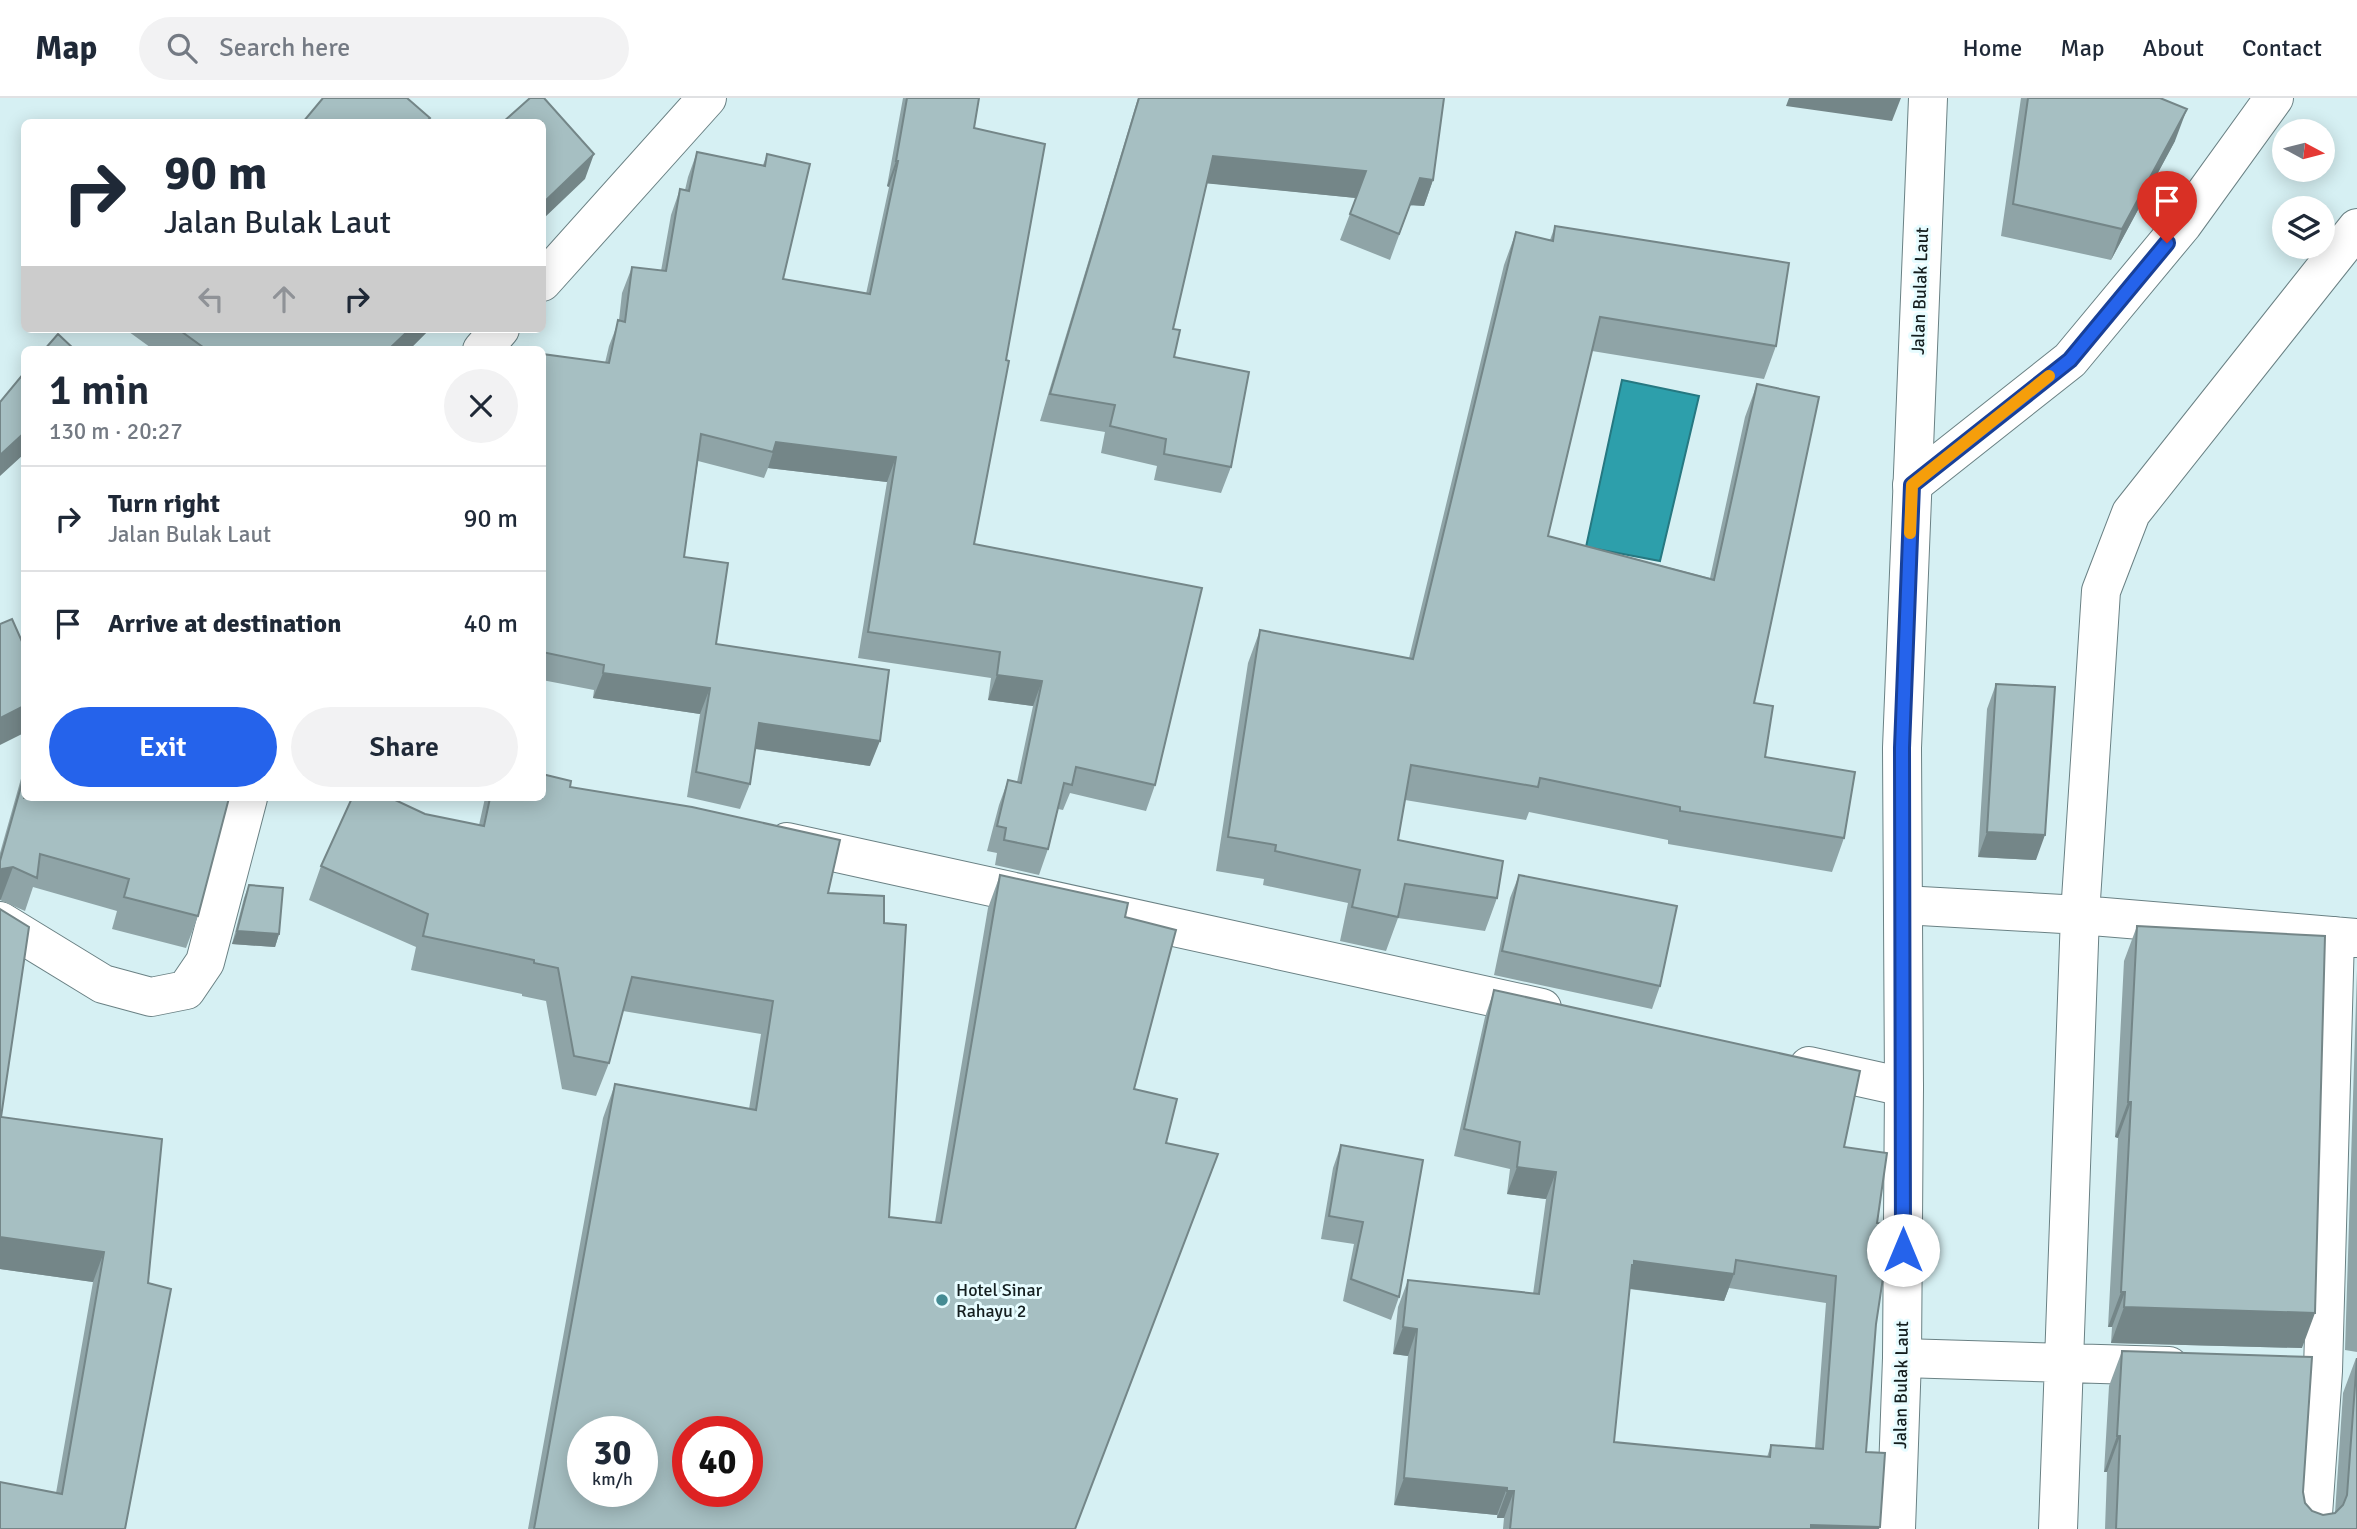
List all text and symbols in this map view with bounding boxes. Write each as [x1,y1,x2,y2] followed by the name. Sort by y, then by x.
[139,17,629,80] search box
[35,28,97,69] text: Map
[163,29,201,67] icon: search
[219,32,350,64] text: Search here
[1962,33,2022,63] text: Home
[2060,33,2105,63] text: Map
[2143,33,2204,63] text: About
[2242,33,2322,63] text: Contact
[2272,119,2334,182] north arrow
[2272,119,2335,259] map controls
[164,143,267,203] text: 90 m
[49,147,140,238] icon: right
[2137,171,2197,243] pin
[2148,182,2186,220] icon: arrive
[2272,196,2335,259] button: layers
[164,203,391,242] text: Jalan Bulak Laut
[1907,227,1933,355] street label: Jalan Bulak Laut
[192,280,230,318] icon: left
[265,280,303,318] icon: ahead
[338,280,376,318] icon: right
[49,365,150,416] text: 1 min
[444,369,518,443] button: close
[49,417,183,446] text: 130 m · 20:27
[108,488,220,520] text: Turn right
[49,500,87,538] icon: right
[463,503,518,535] text: 90 m
[108,520,271,549] text: Jalan Bulak Laut
[49,605,87,643] icon: arrive
[108,608,341,640] text: Arrive at destination
[463,608,518,640] text: 40 m
[49,707,277,787] button: Exit
[291,707,518,787] button: Share
[1866,1213,1940,1287] position arrow
[956,1279,1043,1322] place label: Hotel Sinar Rahayu 2
[934,1292,950,1308] marker: Hotel Sinar Rahayu 2
[1889,1321,1913,1449] street label: Jalan Bulak Laut
[672,1416,763,1507] speed limit sign: 40
[594,1431,631,1474] text: 30
[592,1468,633,1490] text: km/h

